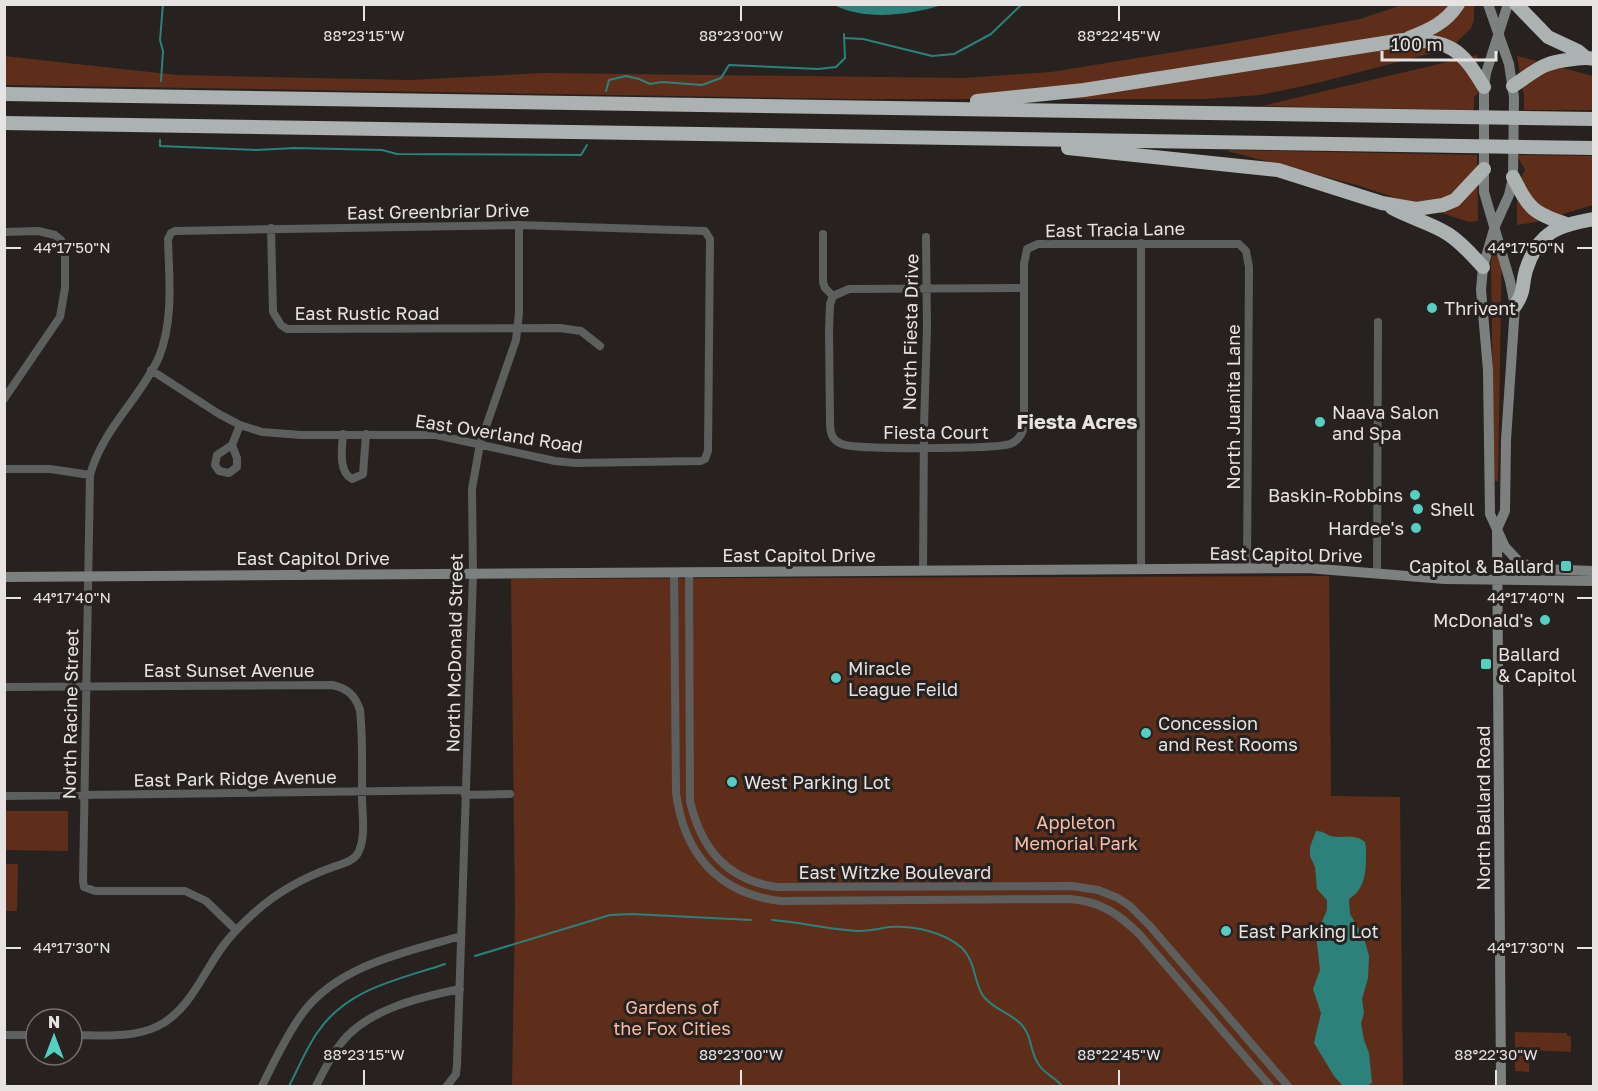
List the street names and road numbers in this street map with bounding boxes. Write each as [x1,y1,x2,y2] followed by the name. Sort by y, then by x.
[346,198,530,224] street label: East Greenbriar Drive
[1045,217,1185,241] street label: East Tracia Lane
[898,254,922,410] street label: North Fiesta Drive
[295,302,439,324] street label: East Rustic Road
[1222,324,1244,490] street label: North Juanita Lane
[414,409,584,457] street label: East Overland Road
[883,421,989,443] street label: Fiesta Court
[1209,542,1363,566] street label: East Capitol Drive
[722,544,876,566] street label: East Capitol Drive
[236,547,390,569] street label: East Capitol Drive
[441,553,467,753] street label: North McDonald Street
[58,628,82,800] street label: North Racine Street
[144,659,314,681] street label: East Sunset Avenue
[1472,725,1494,891] street label: North Ballard Road
[133,765,337,791] street label: East Park Ridge Avenue
[799,861,991,883] street label: East Witzke Boulevard

